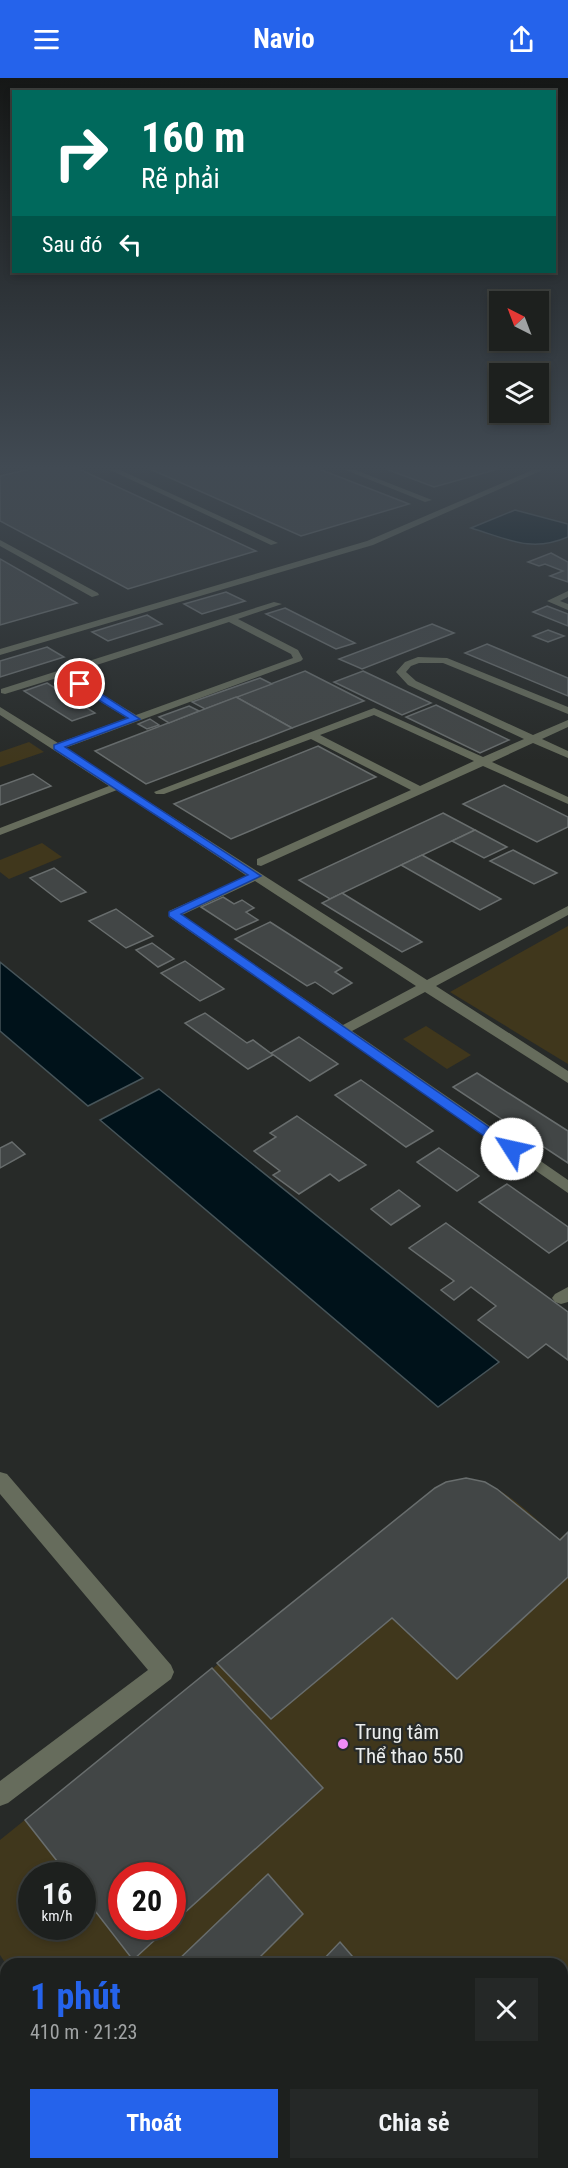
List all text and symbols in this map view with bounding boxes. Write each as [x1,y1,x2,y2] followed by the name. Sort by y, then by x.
[30,23,63,56] icon: menu
[253,23,315,55] text: Navio
[505,23,538,56] icon: share
[141,113,246,162] text: 160 m
[42,114,120,192] icon: right
[141,163,220,195] text: Rẽ phải
[114,228,147,261] icon: left
[42,232,102,257] text: Sau đó
[489,291,549,351] north arrow
[489,291,549,423] map controls
[489,363,549,423] button: layers
[54,658,105,709] pin
[63,667,96,700] icon: arrive
[480,1117,544,1181] position arrow
[355,1720,464,1768] place label: Trung tâm Thể thao 550
[336,1737,350,1751] marker: Trung tâm Thể thao 550
[108,1862,186,1940] speed limit sign: 20
[42,1876,72,1911] text: 16
[42,1907,72,1925] text: km/h
[30,1976,121,2018] text: 1 phút
[475,1978,538,2041] button: close
[30,2020,137,2044] text: 410 m · 21:23
[30,2089,278,2158] button: Thoát
[290,2089,538,2158] button: Chia sẻ

